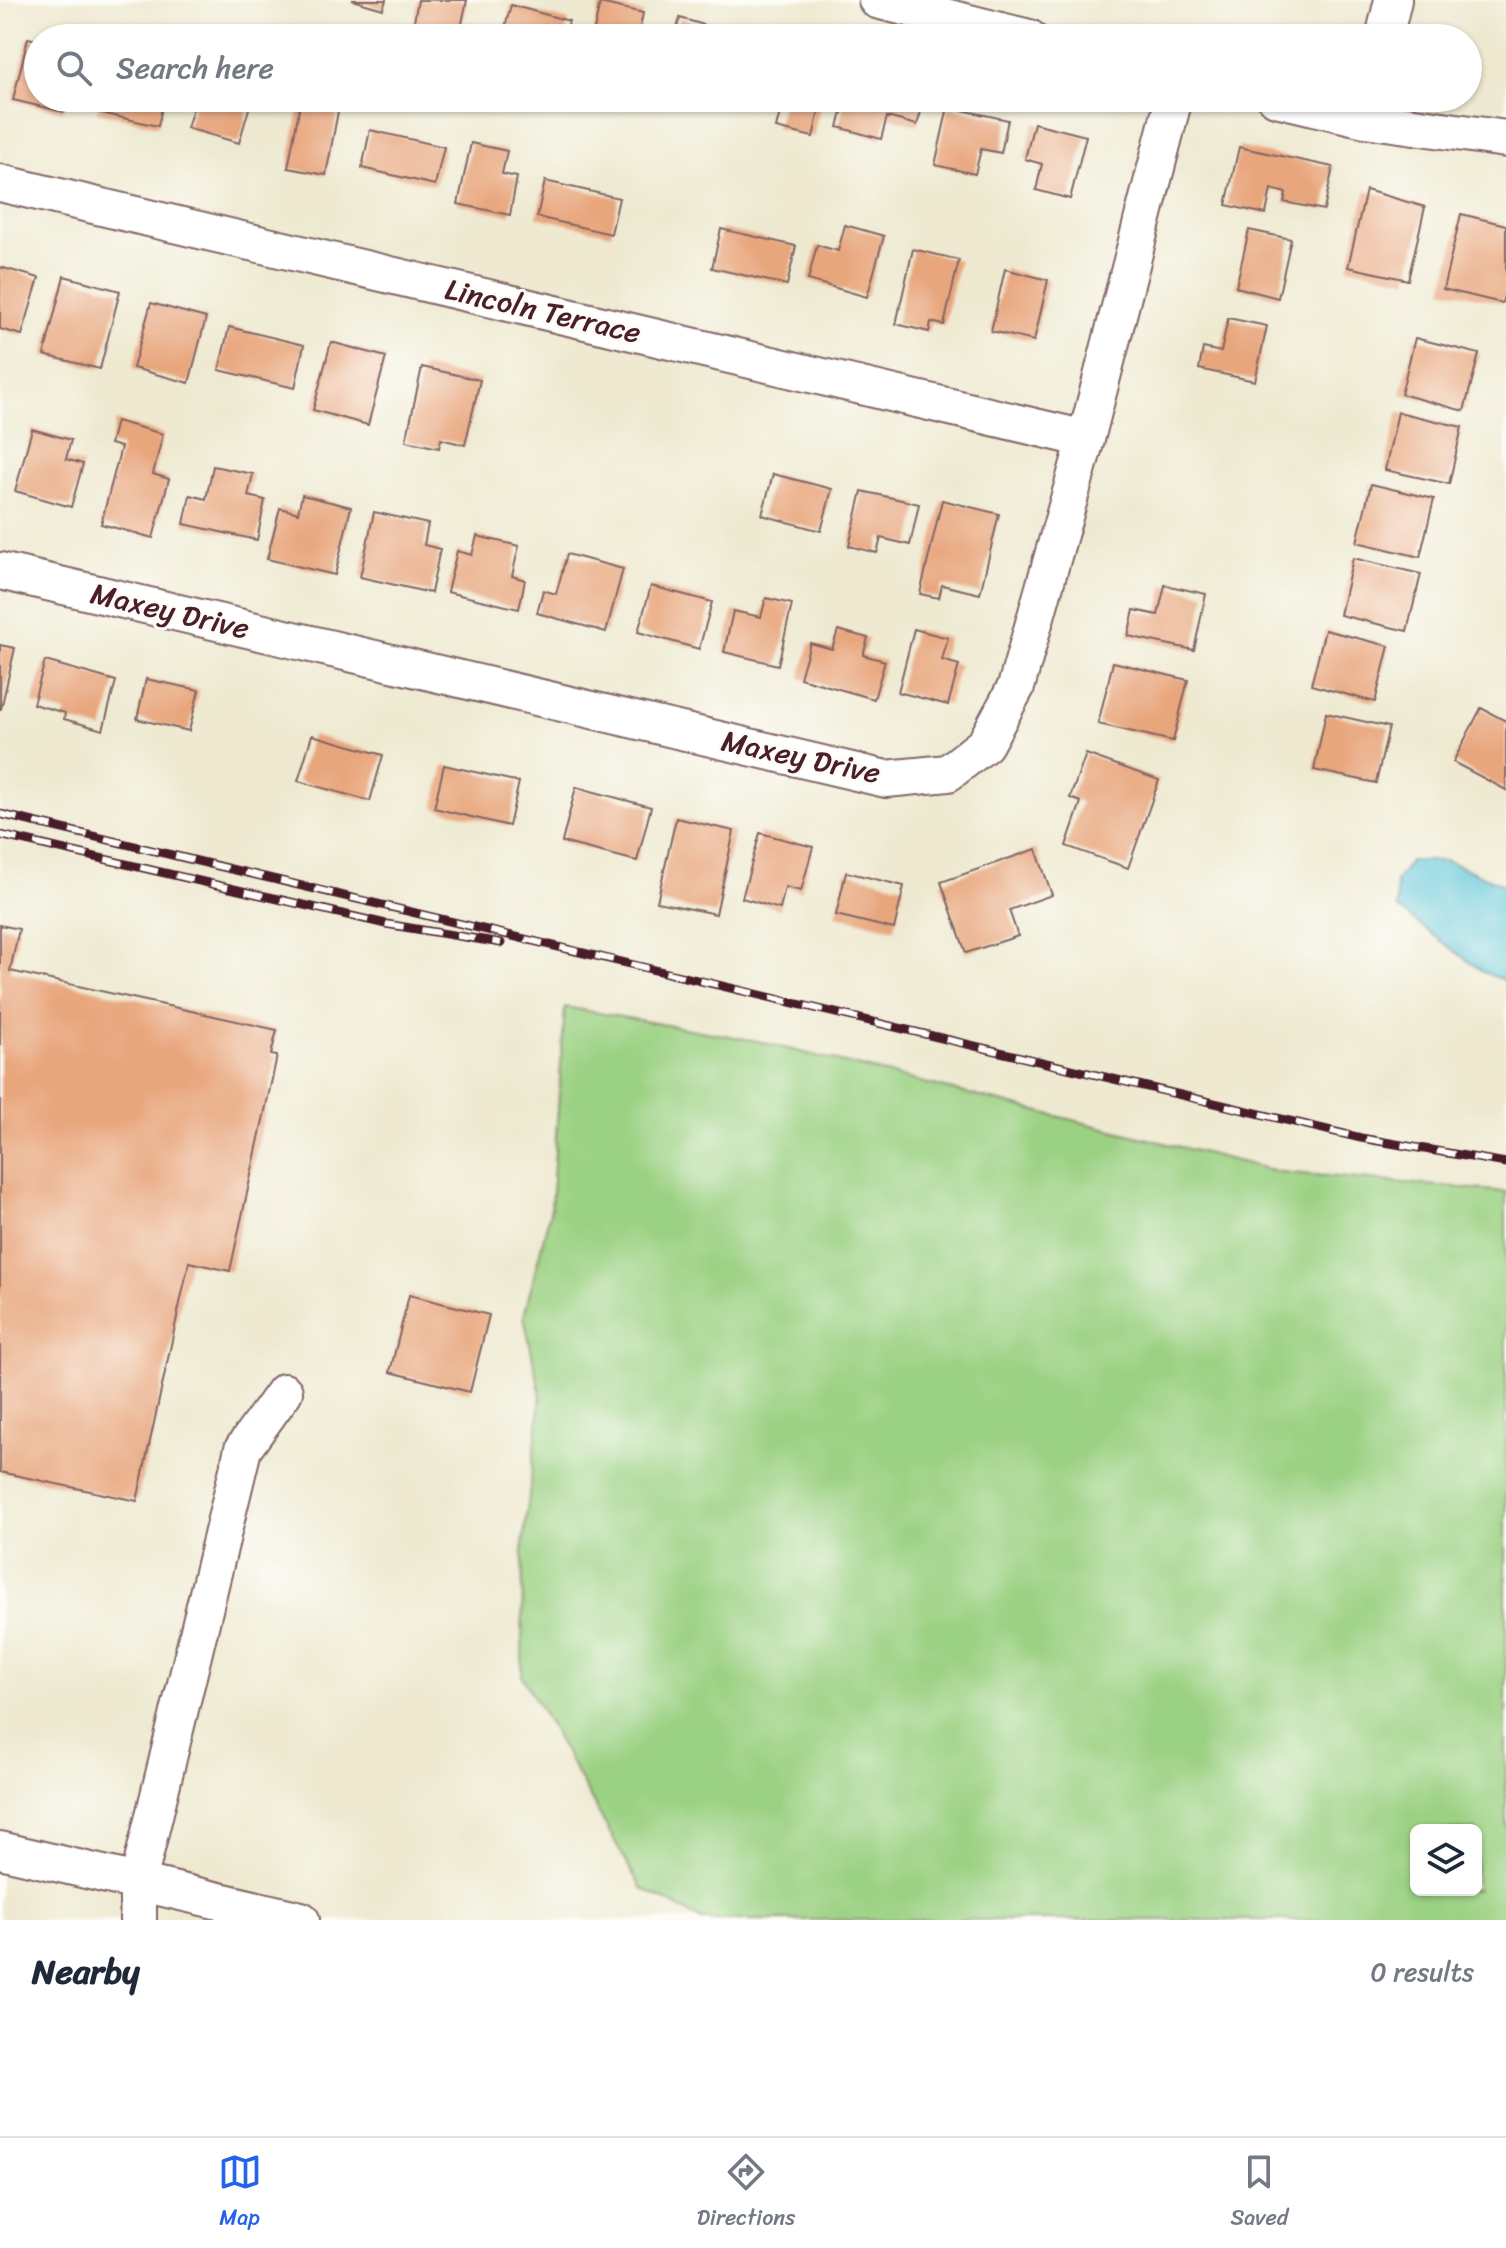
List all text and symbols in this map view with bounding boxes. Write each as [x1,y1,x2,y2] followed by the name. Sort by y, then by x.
[24,24,1482,112] search box
[116,41,274,95] text: Search here
[52,46,96,90] icon: search
[440,262,646,360] street label: Lincoln Terrace
[85,567,255,655] street label: Maxey Drive
[716,714,886,800] street label: Maxey Drive
[1410,1824,1482,1896] map controls
[1410,1824,1482,1896] button: layers
[32,1942,140,2002] text: Nearby
[1370,1949,1474,1995] text: 0 results
[218,2150,262,2237] tab: Map
[697,2150,795,2237] tab: Directions
[1230,2150,1288,2237] tab: Saved

